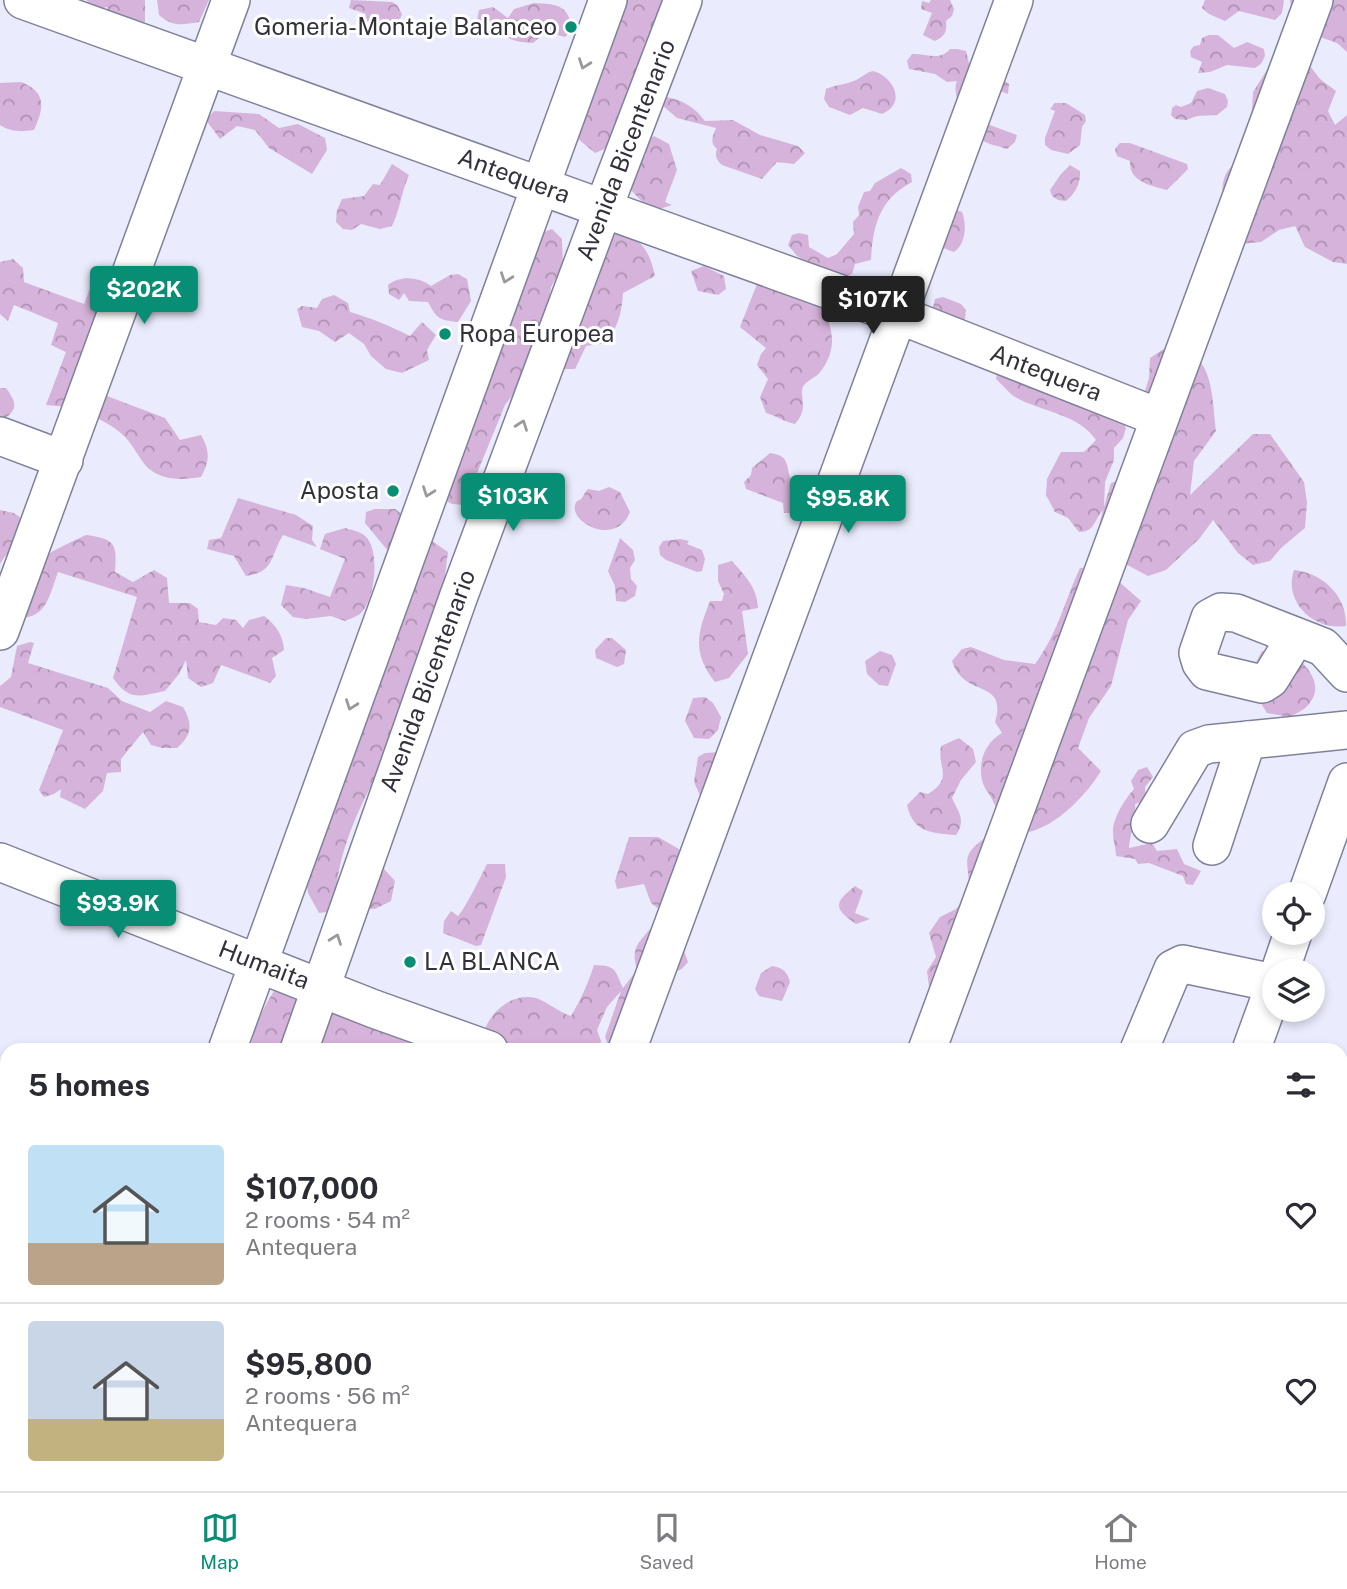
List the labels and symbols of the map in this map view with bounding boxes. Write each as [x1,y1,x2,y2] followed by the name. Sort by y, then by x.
[254,12,557,40] place label: Gomeria-Montaje Balanceo
[563,19,579,35] marker: Gomeria-Montaje Balanceo
[570,35,680,264] street label: Avenida Bicentenario
[578,58,592,70] one-way arrow
[455,142,574,208] street label: Antequera
[95,266,193,326] pin: $202K
[500,271,514,283] one-way arrow
[824,276,922,336] pin: $107K
[459,319,614,347] place label: Ropa Europea
[437,326,453,342] marker: Ropa Europea
[987,338,1106,406] street label: Antequera
[514,420,528,432] one-way arrow
[464,474,562,533] pin: $103K
[300,476,379,504] place label: Aposta
[791,476,905,535] pin: $95.8K
[385,483,401,499] marker: Aposta
[423,485,437,497] one-way arrow
[374,566,480,796] street label: Avenida Bicentenario
[345,699,359,711] one-way arrow
[61,880,175,940] pin: $93.9K
[328,933,342,946] one-way arrow
[215,934,314,994] street label: Humaita
[424,947,560,975] place label: LA BLANCA
[402,954,418,970] marker: LA BLANCA

